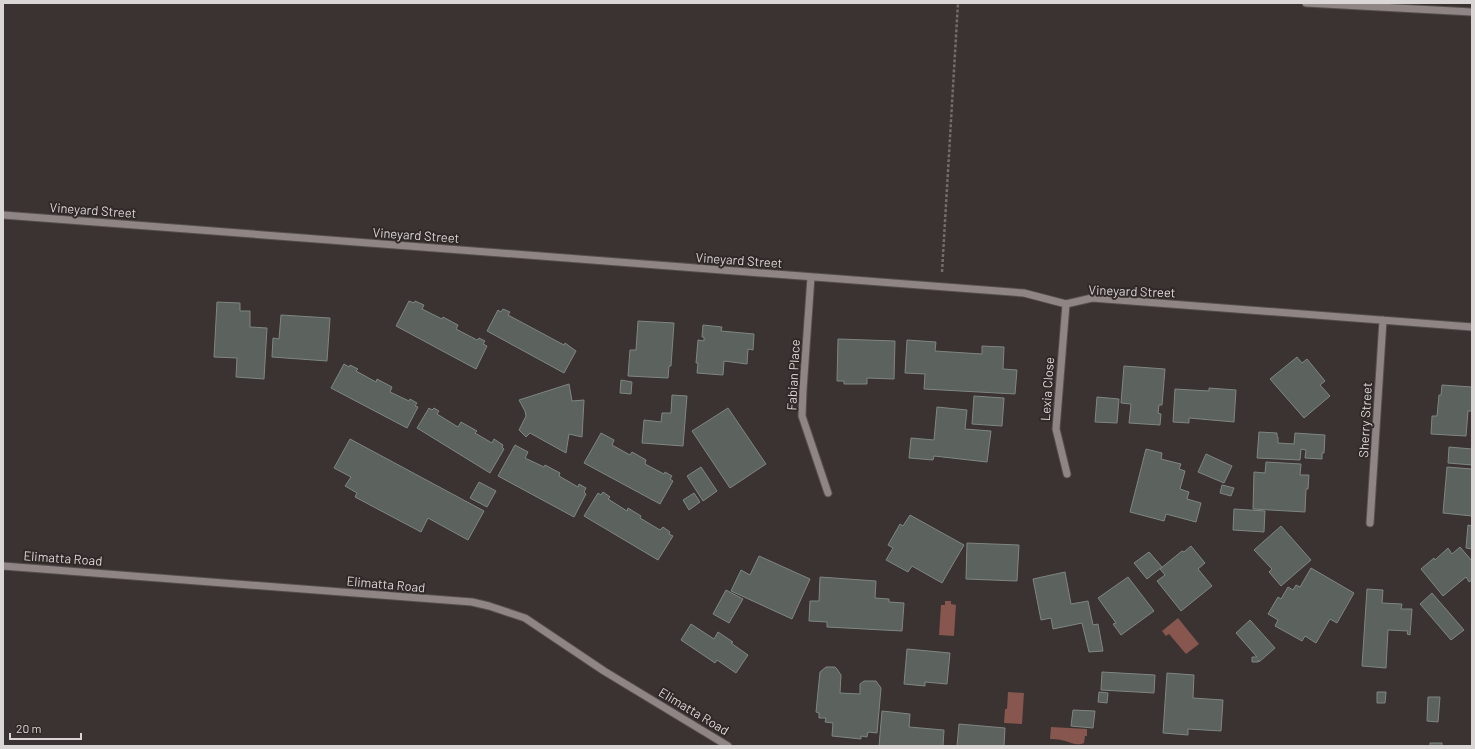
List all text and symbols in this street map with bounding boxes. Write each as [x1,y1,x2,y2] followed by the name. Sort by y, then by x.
[49,199,137,221] street label: Vineyard Street
[372,224,460,246] street label: Vineyard Street
[695,249,783,271] street label: Vineyard Street
[1088,281,1176,301] street label: Vineyard Street
[783,339,803,411] street label: Fabian Place
[1037,356,1057,422] street label: Lexia Close
[1355,382,1375,458] street label: Sherry Street
[23,547,103,569] street label: Elimatta Road
[346,573,426,595] street label: Elimatta Road
[656,684,732,738] street label: Elimatta Road
[10,715,81,741] scale bar
[16,721,42,735] text: 20 m

